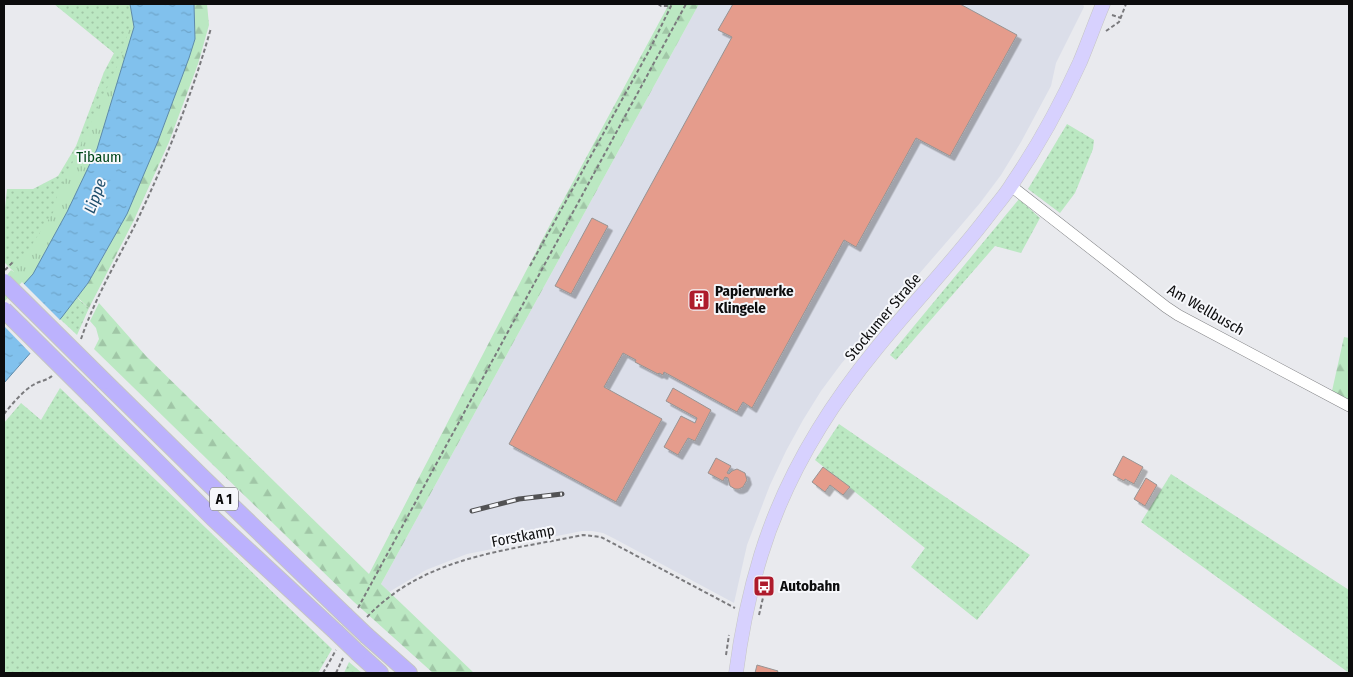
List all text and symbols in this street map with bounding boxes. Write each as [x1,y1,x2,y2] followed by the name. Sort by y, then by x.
[76,148,122,166] park label: Tibaum
[80,176,110,216] water label: Lippe
[841,270,925,364] street label: Stockumer Straße
[1164,281,1248,339] street label: Am Wellbusch
[715,282,794,317] place label: Papierwerke Klingele
[687,288,711,312] building icon: Papierwerke Klingele
[210,488,238,510] road number: A 1
[490,521,556,551] street label: Forstkamp
[752,574,776,598] bus stop icon: Autobahn
[779,577,840,595] place label: Autobahn

